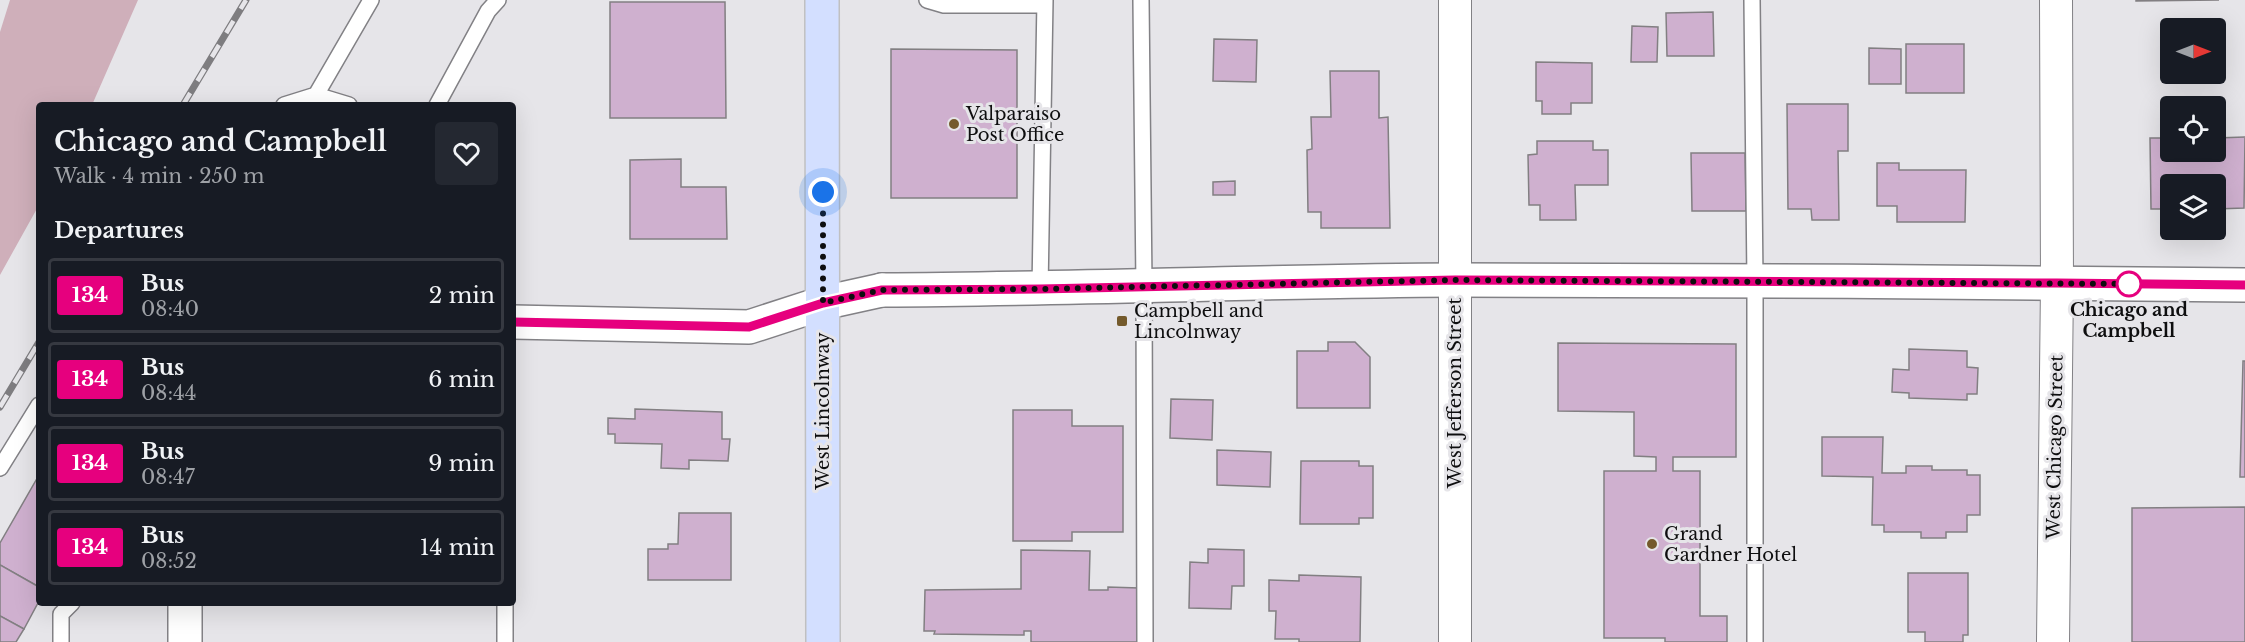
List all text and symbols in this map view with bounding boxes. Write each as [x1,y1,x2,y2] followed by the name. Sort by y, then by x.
[2160,18,2226,84] north arrow
[2160,18,2226,240] map controls
[2160,96,2226,162] button: locate
[965,103,1064,146] place label: Valparaiso Post Office
[947,117,961,131] marker: Valparaiso Post Office
[435,122,498,185] button: heart
[54,124,387,159] text: Chicago and Campbell
[54,164,264,188] text: Walk · 4 min · 250 m
[2160,174,2226,240] button: layers
[808,177,838,207] your location
[54,217,184,244] text: Departures
[141,270,184,297] text: Bus
[2116,271,2142,297] marker: Chicago and Campbell
[72,282,108,308] text: 134
[429,282,495,309] text: 2 min
[141,297,199,321] text: 08:40
[1444,297,1466,489] street label: West Jefferson Street
[2070,299,2189,342] place label: Chicago and Campbell
[1134,300,1263,343] place label: Campbell and Lincolnway
[1115,314,1129,328] marker: Campbell and Lincolnway
[812,332,834,491] street label: West Lincolnway
[141,354,184,381] text: Bus
[2042,354,2068,540] street label: West Chicago Street
[72,366,108,392] text: 134
[428,366,495,393] text: 6 min
[141,381,197,405] text: 08:44
[141,438,184,465] text: Bus
[72,450,108,476] text: 134
[428,450,495,477] text: 9 min
[141,465,195,489] text: 08:47
[141,522,184,549] text: Bus
[1664,523,1797,566] place label: Grand Gardner Hotel
[72,534,108,560] text: 134
[420,534,495,561] text: 14 min
[1645,537,1659,551] marker: Grand Gardner Hotel
[141,549,197,573] text: 08:52

